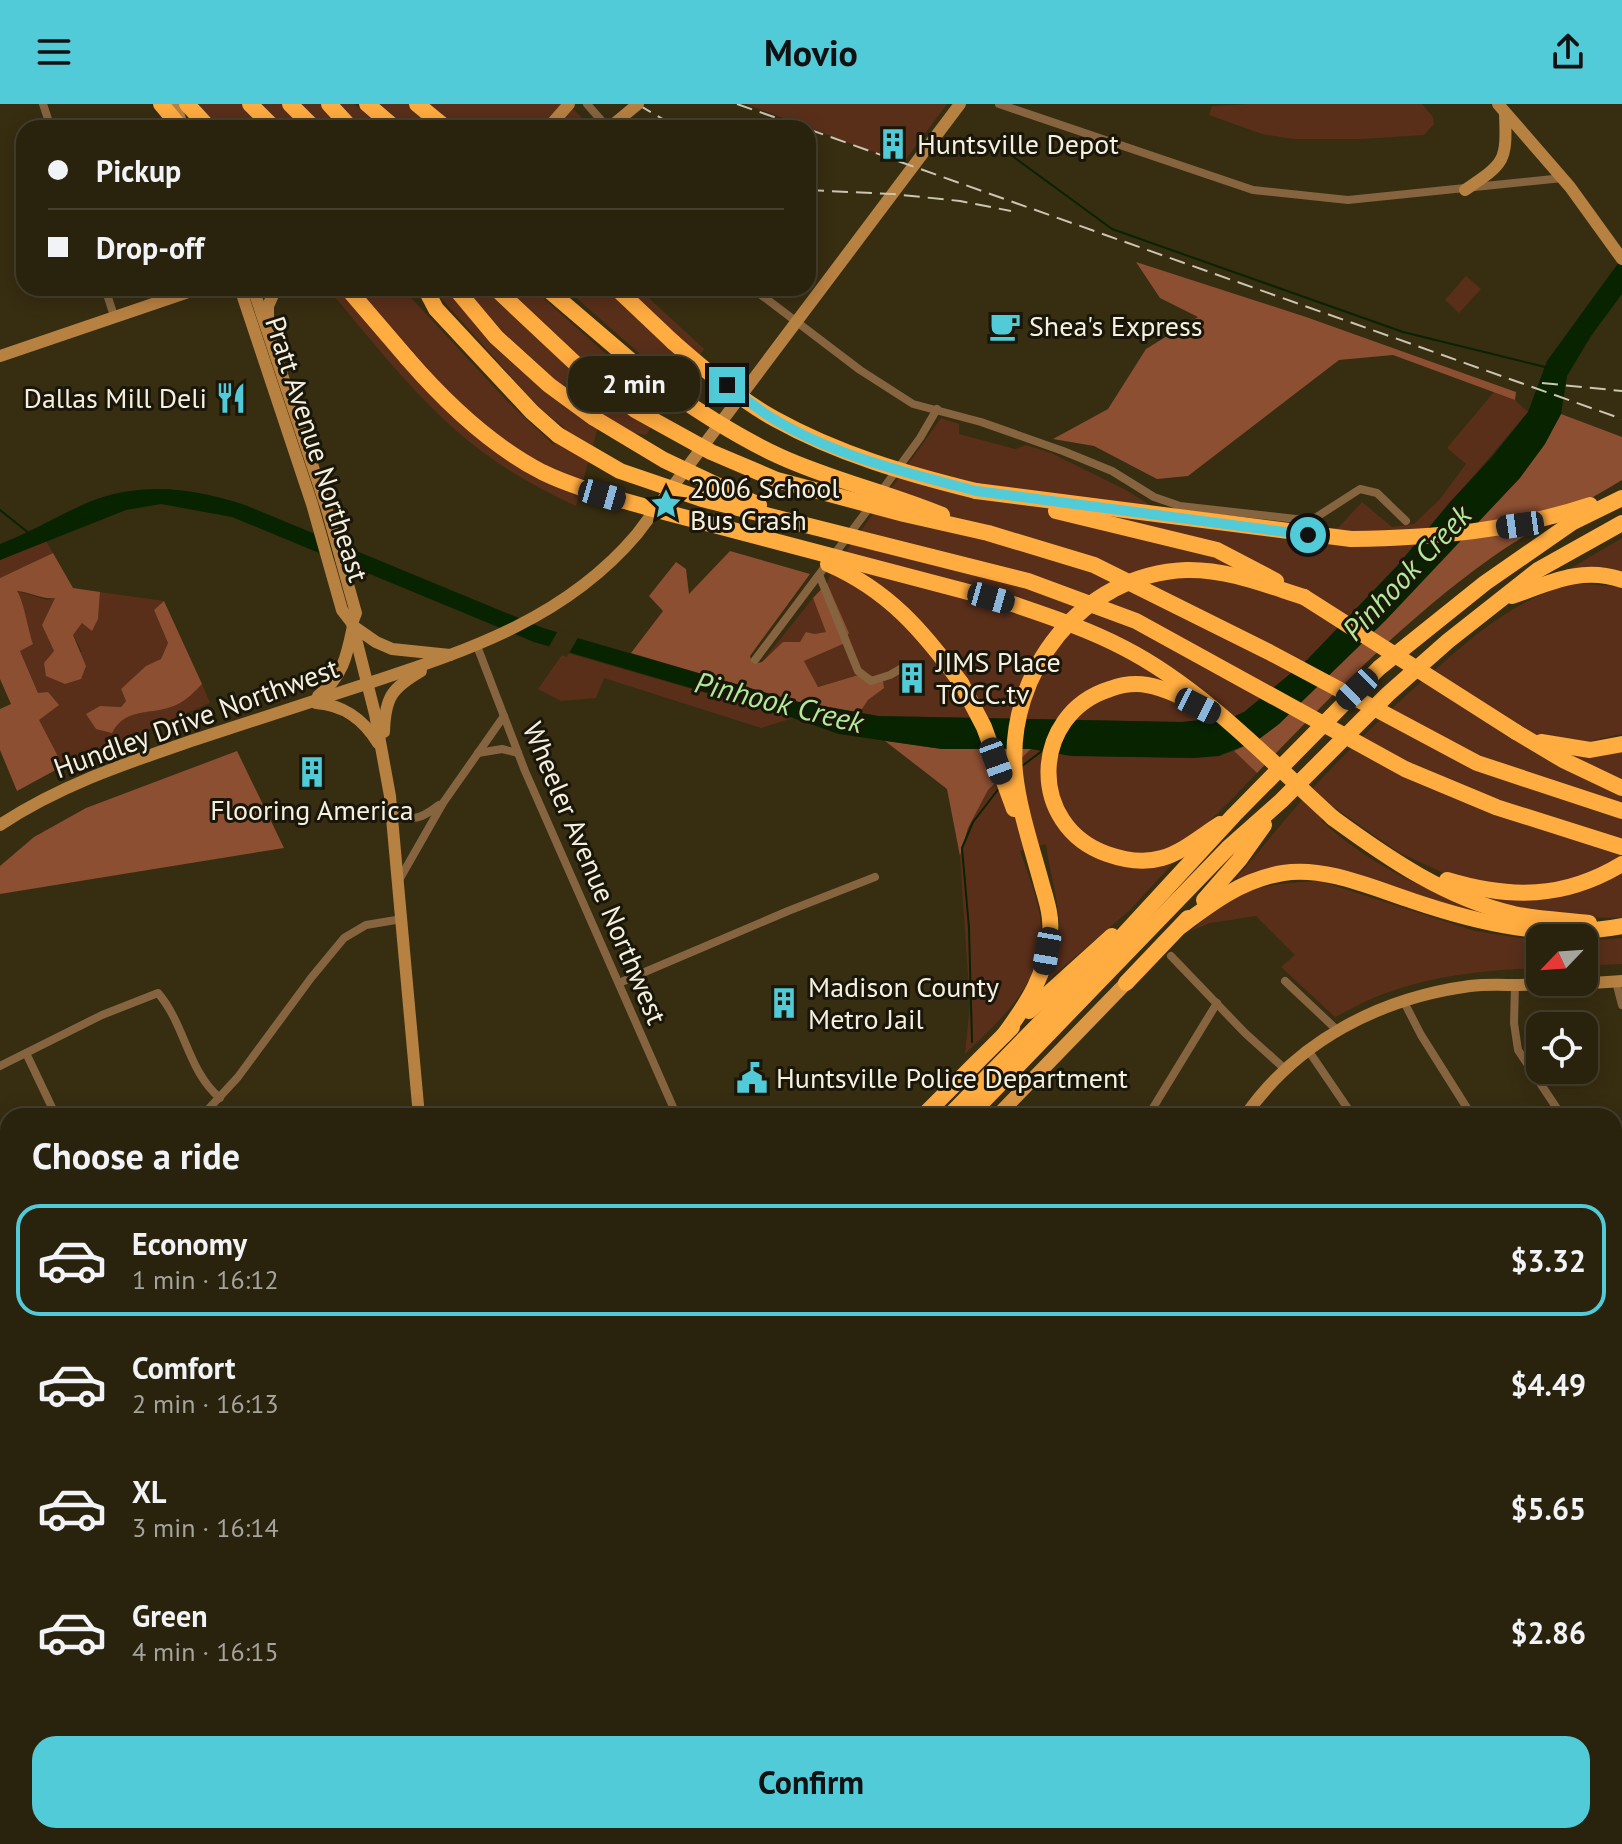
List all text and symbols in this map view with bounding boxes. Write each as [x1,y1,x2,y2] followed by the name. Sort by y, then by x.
[764,29,858,76] text: Movio
[32,30,76,74] icon: menu
[1546,30,1590,74] icon: share
[917,125,1119,162] place label: Huntsville Depot
[876,127,910,161] building icon: Huntsville Depot
[96,151,181,190] text: Pickup
[96,228,204,267] text: Drop-off
[1029,307,1203,344] place label: Shea's Express
[988,309,1022,343] cafe icon: Shea's Express
[257,311,378,587] street label: Pratt Avenue Northeast
[567,357,699,413] callout: 2 min
[602,367,666,400] text: 2 min
[709,367,745,403] route end
[24,379,207,416] place label: Dallas Mill Deli
[214,381,248,415] restaurant icon: Dallas Mill Deli
[690,469,840,538] place label: 2006 School Bus Crash
[576,477,628,513] car
[649,487,683,521] place icon: 2006 School Bus Crash
[1333,495,1480,648] water label: Pinhook Creek
[1495,510,1545,540] car
[1290,517,1326,553] route start
[965,580,1017,616] car
[935,643,1061,712] place label: JIMS Place TOCC.tv
[48,649,344,786] street label: Hundley Drive Northwest
[895,661,929,695] building icon: JIMS Place TOCC.tv
[691,662,869,742] water label: Pinhook Creek
[1331,664,1383,714] car
[1171,684,1225,728] car
[515,716,676,1030] street label: Wheeler Avenue Northwest
[977,734,1015,788] car
[295,755,329,789] building icon: Flooring America
[210,791,414,828] place label: Flooring America
[1526,924,1598,996] north arrow
[1526,924,1598,1084] map controls
[1031,925,1063,977] car
[808,968,999,1037] place label: Madison County Metro Jail
[767,986,801,1020] building icon: Madison County Metro Jail
[1526,1012,1598,1084] button: locate
[776,1059,1128,1096] place label: Huntsville Police Department
[735,1061,769,1095] public building icon: Huntsville Police Department
[32,1132,240,1179] text: Choose a ride
[36,1224,108,1296] icon: car
[132,1224,247,1263] text: Economy
[1511,1241,1586,1280] text: $3.32
[132,1263,279,1296] text: 1 min · 16:12
[36,1348,108,1420] icon: car
[132,1348,235,1387] text: Comfort
[1511,1365,1586,1404] text: $4.49
[132,1387,279,1420] text: 2 min · 16:13
[36,1472,108,1544] icon: car
[132,1472,166,1511] text: XL
[1511,1489,1586,1528] text: $5.65
[132,1511,279,1544] text: 3 min · 16:14
[36,1596,108,1668] icon: car
[132,1596,207,1635] text: Green
[1511,1613,1586,1652] text: $2.86
[132,1635,279,1668] text: 4 min · 16:15
[32,1736,1590,1828] button: Confirm

